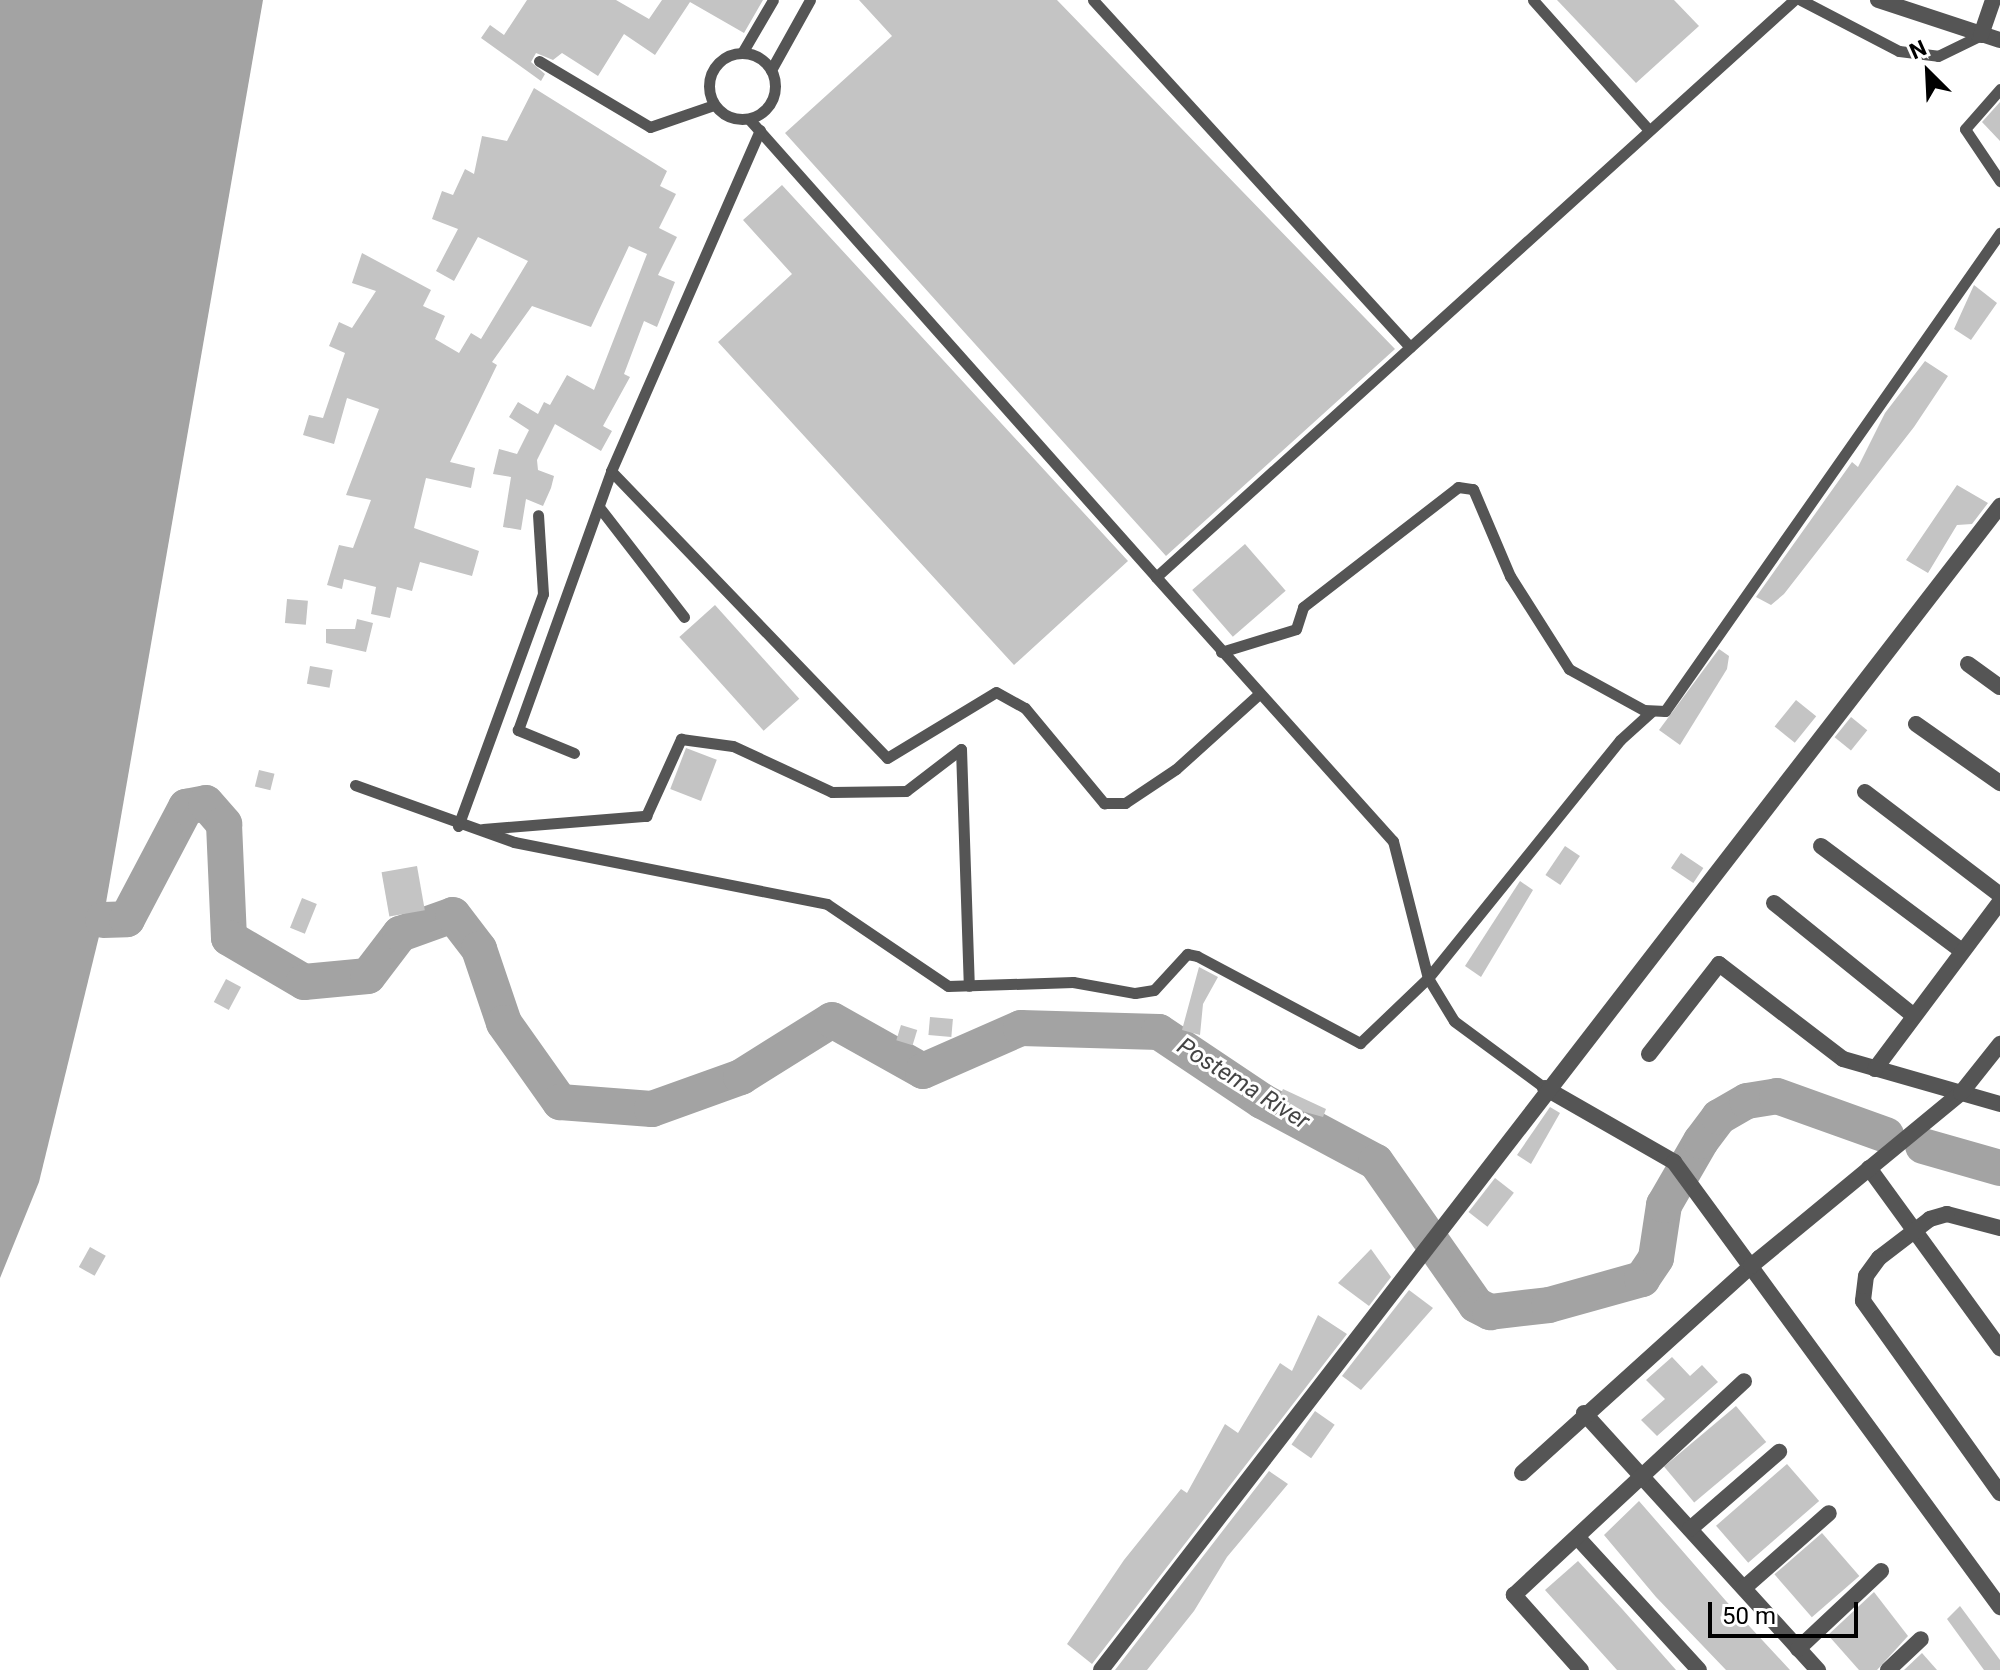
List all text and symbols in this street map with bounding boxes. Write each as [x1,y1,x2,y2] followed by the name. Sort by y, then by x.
[1888,32,1968,112] north arrow
[1906,35,1930,64] text: N
[1172,1032,1314,1136] water label: Postema River
[1712,1586,1862,1636] scale bar
[1722,1602,1776,1630] text: 50 m

